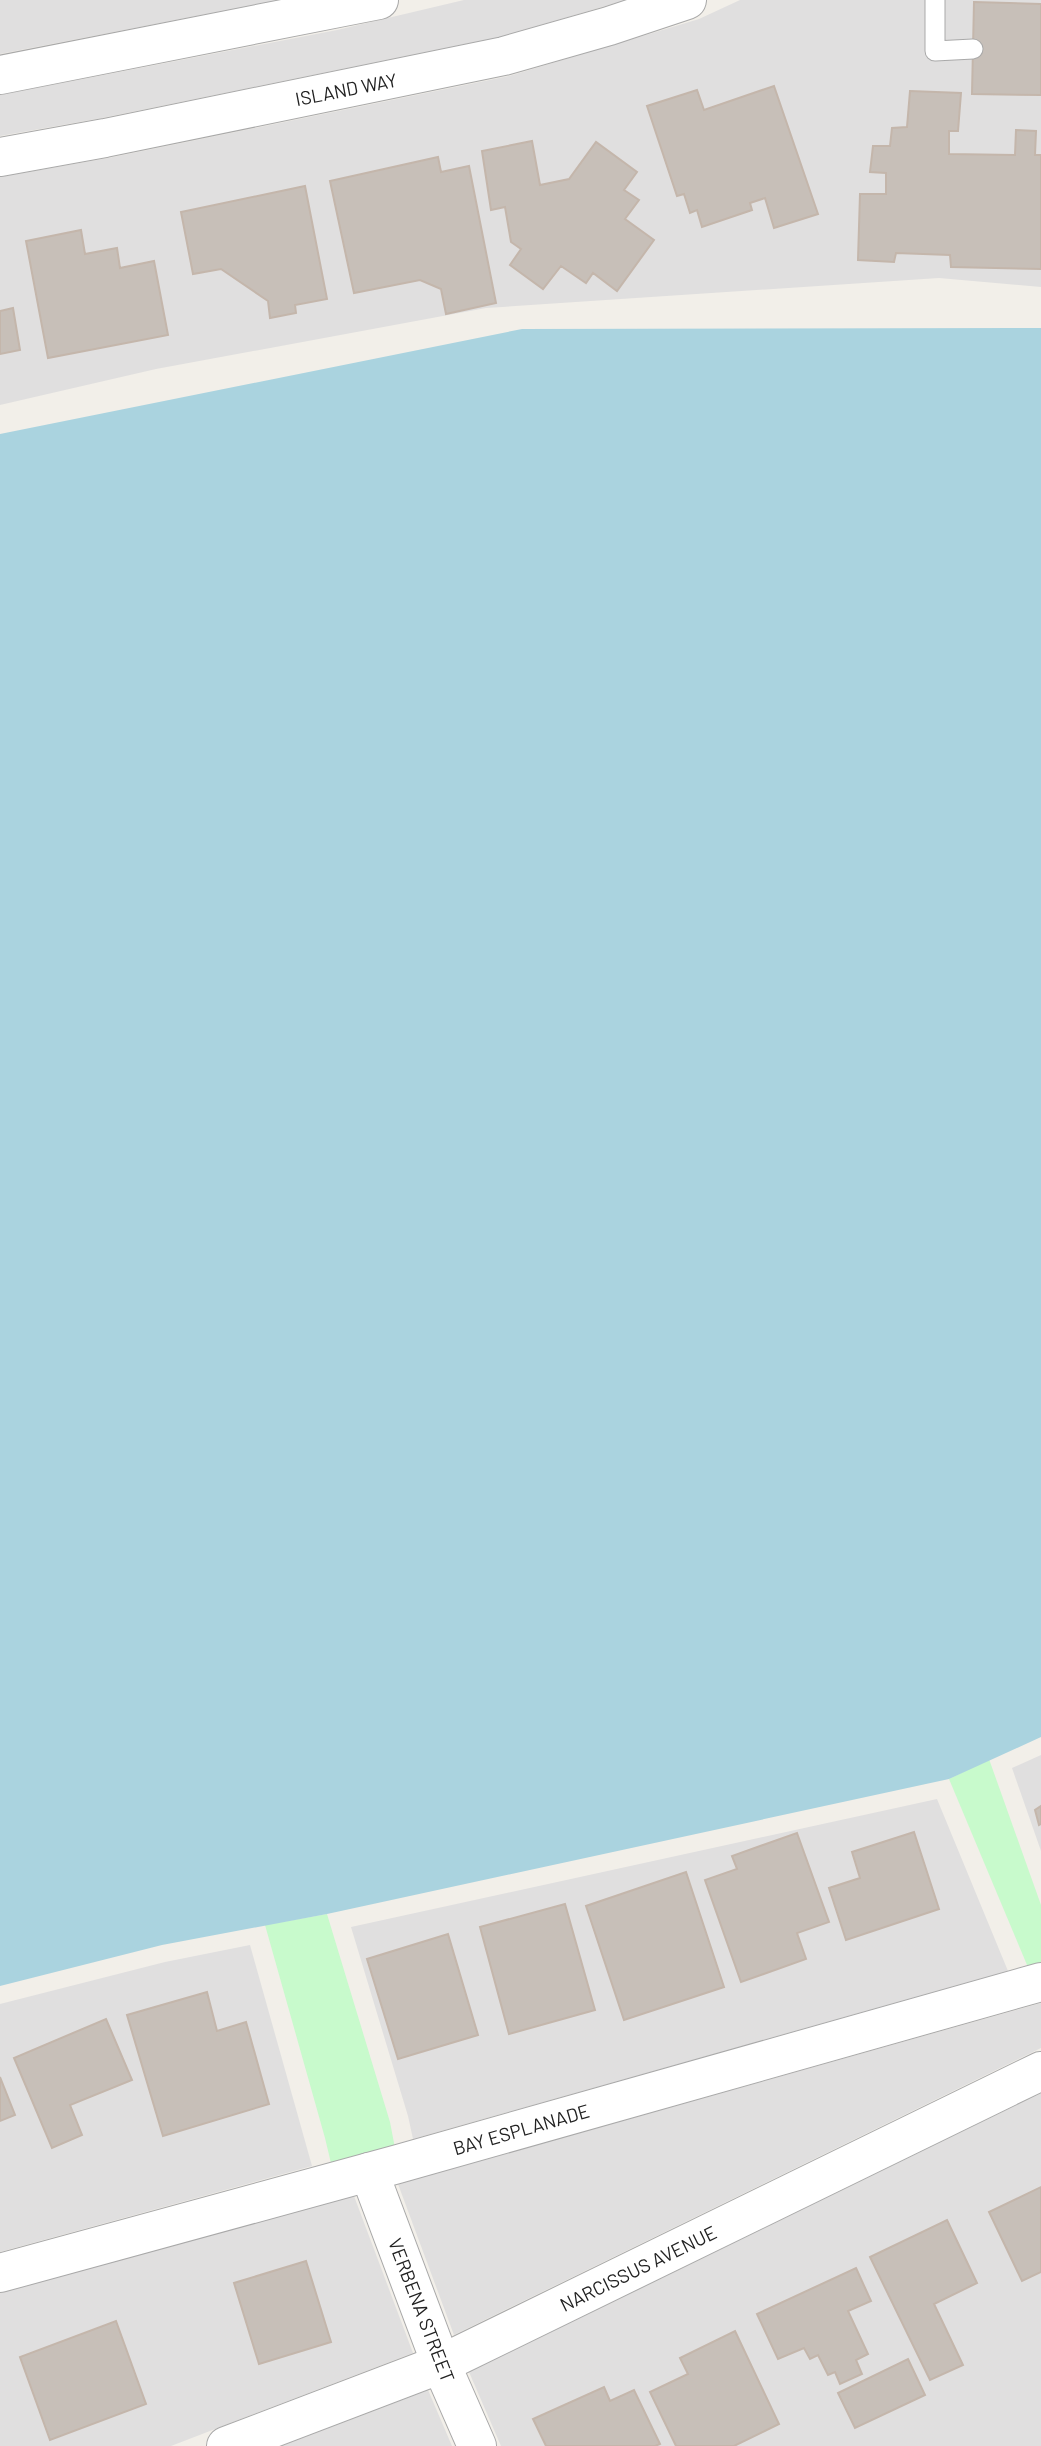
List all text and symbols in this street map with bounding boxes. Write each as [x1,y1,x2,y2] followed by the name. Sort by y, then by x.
[293,68,399,110] street label: ISLAND WAY
[450,2099,592,2159] street label: BAY ESPLANADE
[556,2220,720,2316] street label: NARCISSUS AVENUE
[384,2235,460,2385] street label: VERBENA STREET

